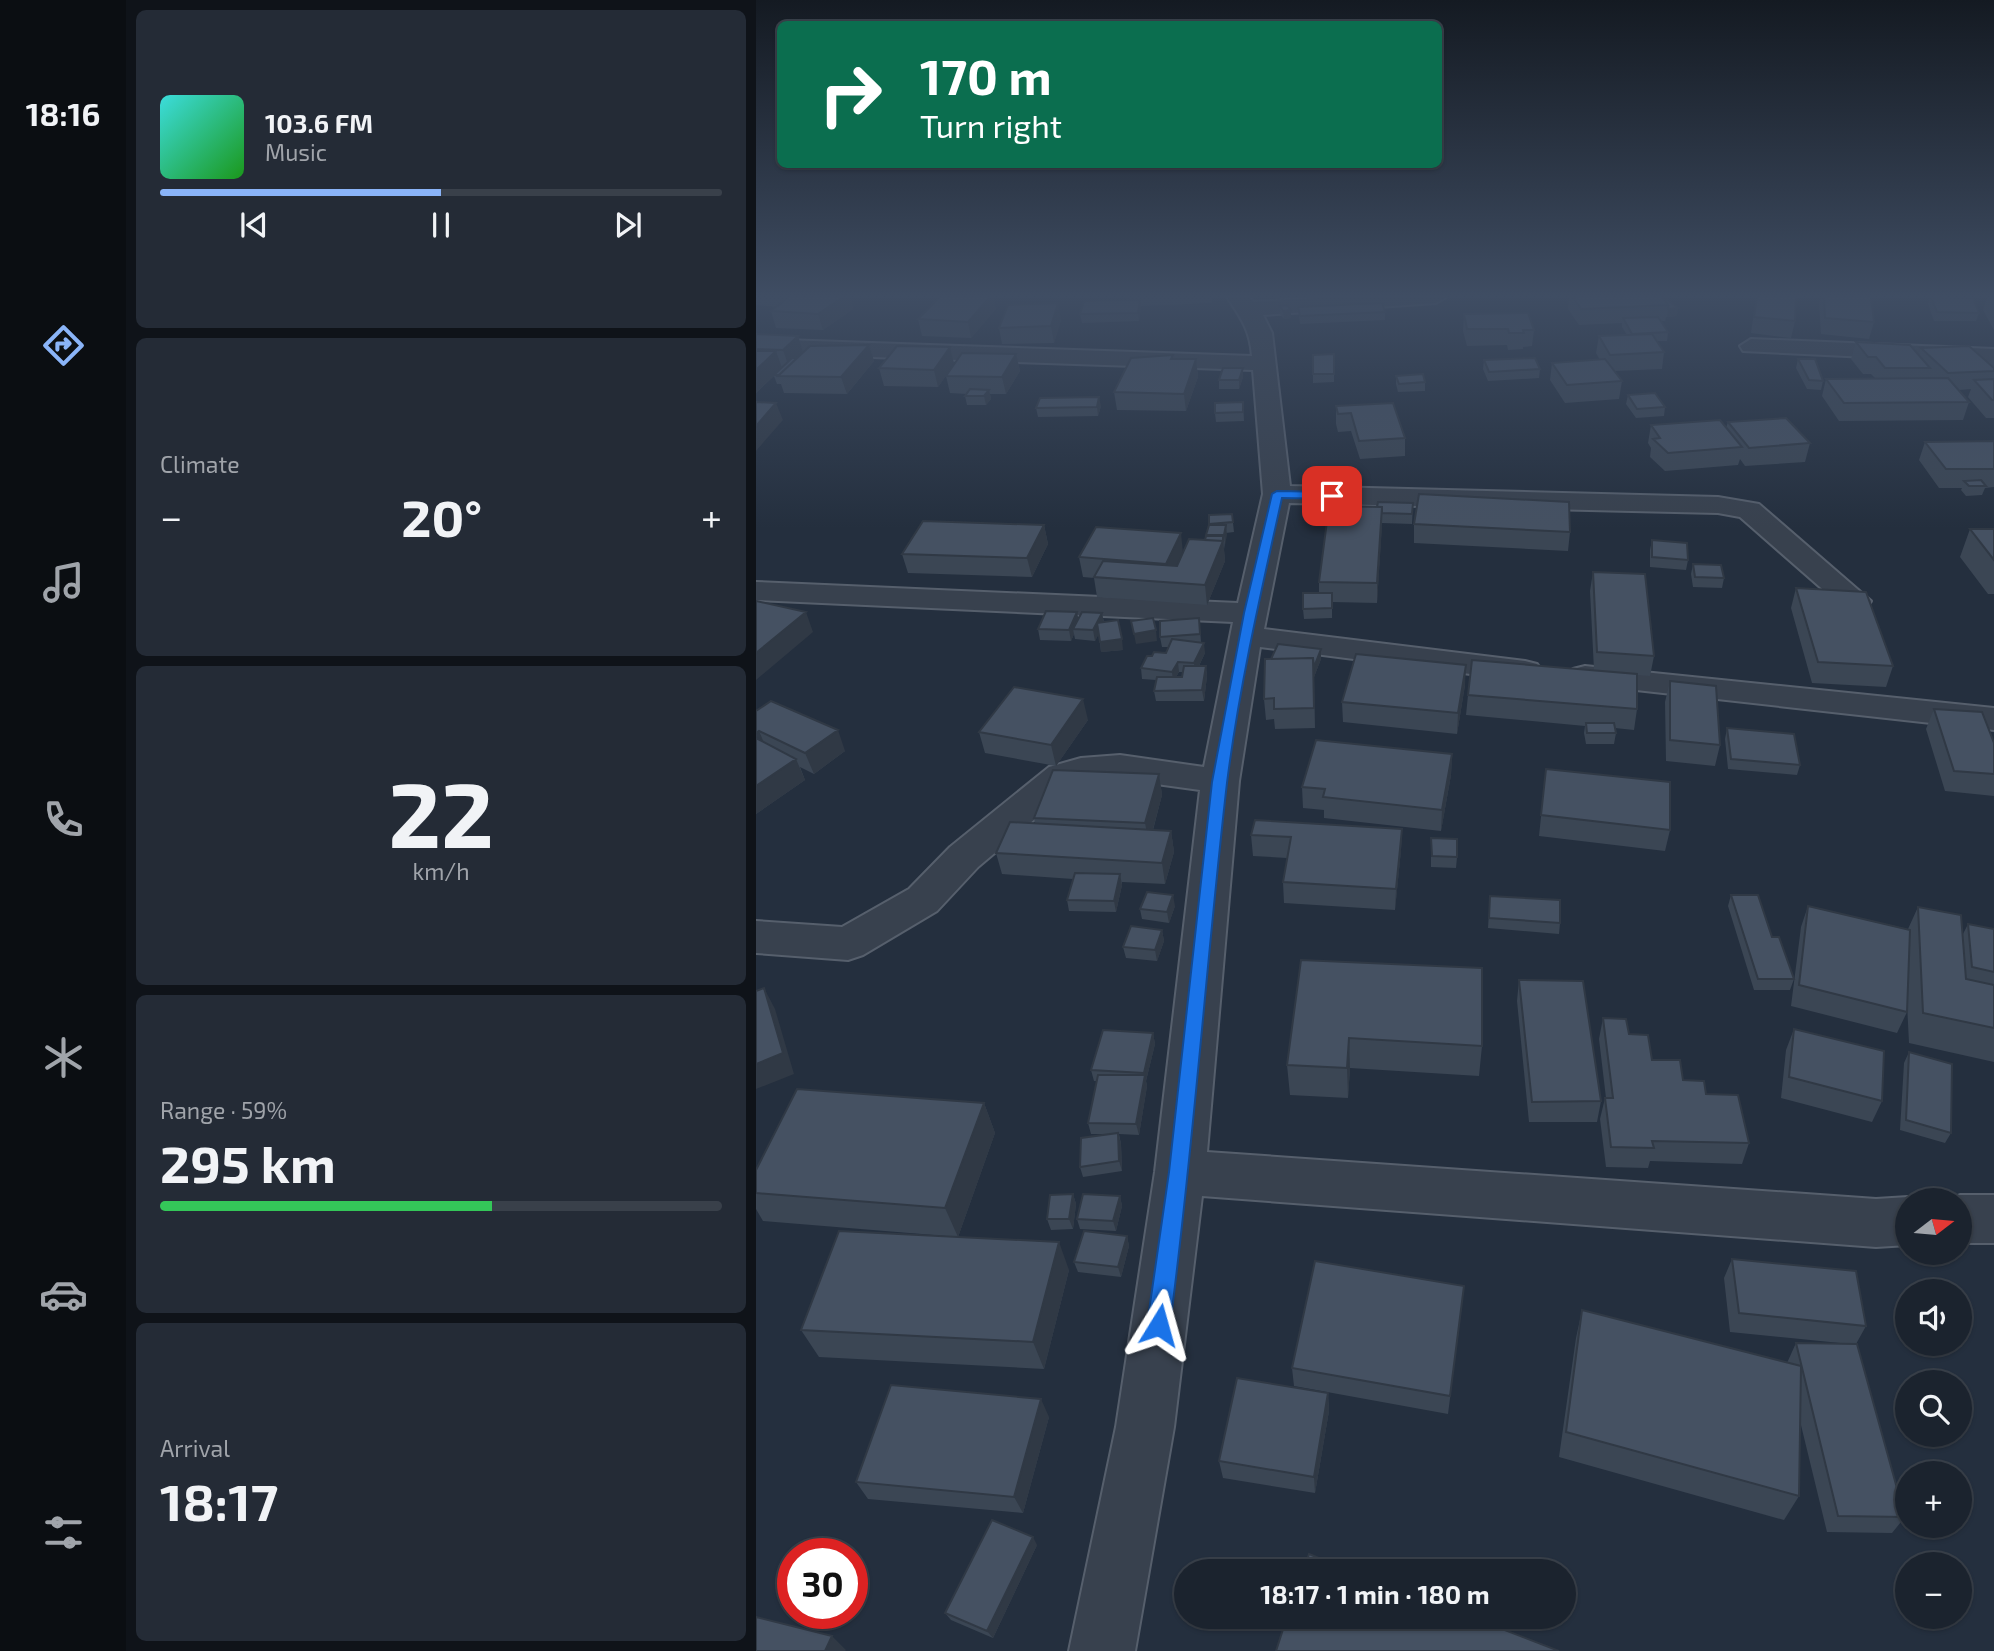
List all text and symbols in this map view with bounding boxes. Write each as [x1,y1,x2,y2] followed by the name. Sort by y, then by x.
[920,46,1052,105] text: 170 m
[805,49,896,140] icon: right
[26,94,100,132] text: 18:16
[920,106,1062,144] text: Turn right
[265,107,373,138] text: 103.6 FM
[265,138,327,166] text: Music
[235,206,273,244] icon: previous
[422,206,460,244] icon: pause
[609,206,647,244] icon: next
[39,321,88,370] icon: directions
[160,450,240,478] text: Climate
[1302,466,1362,526] pin
[1313,477,1351,515] icon: arrive
[401,485,482,547] text: 20°
[160,493,182,539] text: −
[701,493,722,539] text: +
[39,558,88,607] icon: music
[388,757,494,866] text: 22
[39,795,88,844] icon: phone
[412,857,470,885] text: km/h
[39,1033,88,1082] icon: climate
[160,1096,287,1124] text: Range · 59%
[160,1131,336,1193] text: 295 km
[1895,1188,1972,1265] north arrow
[1895,1188,1972,1629] map controls
[39,1270,88,1319] icon: car
[1895,1279,1972,1356] button: sound
[1122,1288,1196,1362] position arrow
[1895,1370,1972,1447] button: search
[160,1434,230,1462] text: Arrival
[1895,1461,1972,1538] button: +
[160,1469,278,1531] text: 18:17
[39,1508,88,1557] icon: filters
[777,1538,868,1629] speed limit sign: 30
[1895,1552,1972,1629] button: −
[1260,1578,1490,1609] text: 18:17 · 1 min · 180 m

